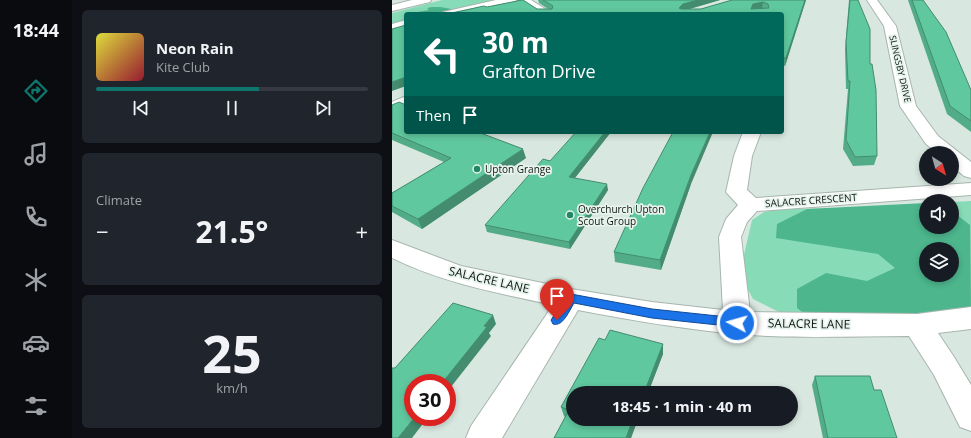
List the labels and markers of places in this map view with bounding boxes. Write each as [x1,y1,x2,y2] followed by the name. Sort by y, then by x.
[485,162,551,176] place label: Upton Grange
[472,164,482,174] marker: Upton Grange
[578,202,664,228] place label: Overchurch Upton Scout Group
[565,210,575,220] marker: Overchurch Upton Scout Group
[540,279,574,320] pin

